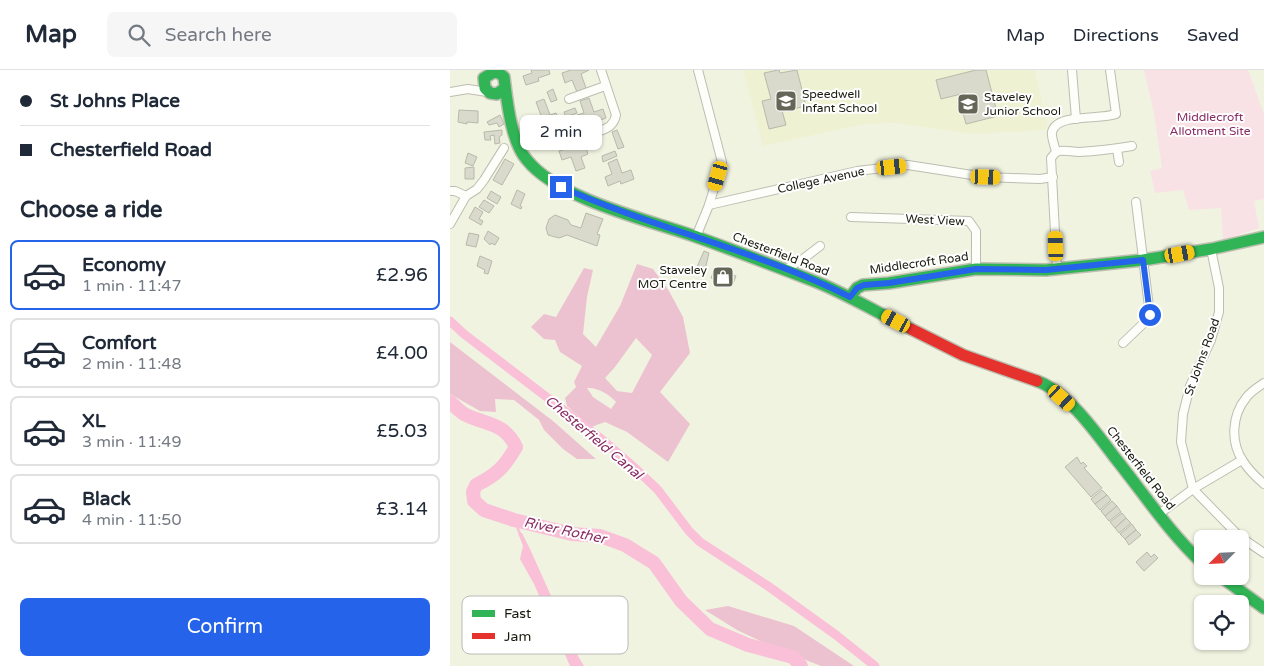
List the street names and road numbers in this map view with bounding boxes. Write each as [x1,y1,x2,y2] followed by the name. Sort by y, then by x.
[776,164,866,196] street label: College Avenue
[905,211,965,229] street label: West View
[731,229,831,279] street label: Chesterfield Road
[869,249,969,277] street label: Middlecroft Road
[1182,316,1222,398] street label: St Johns Road
[1104,423,1178,513] street label: Chesterfield Road

